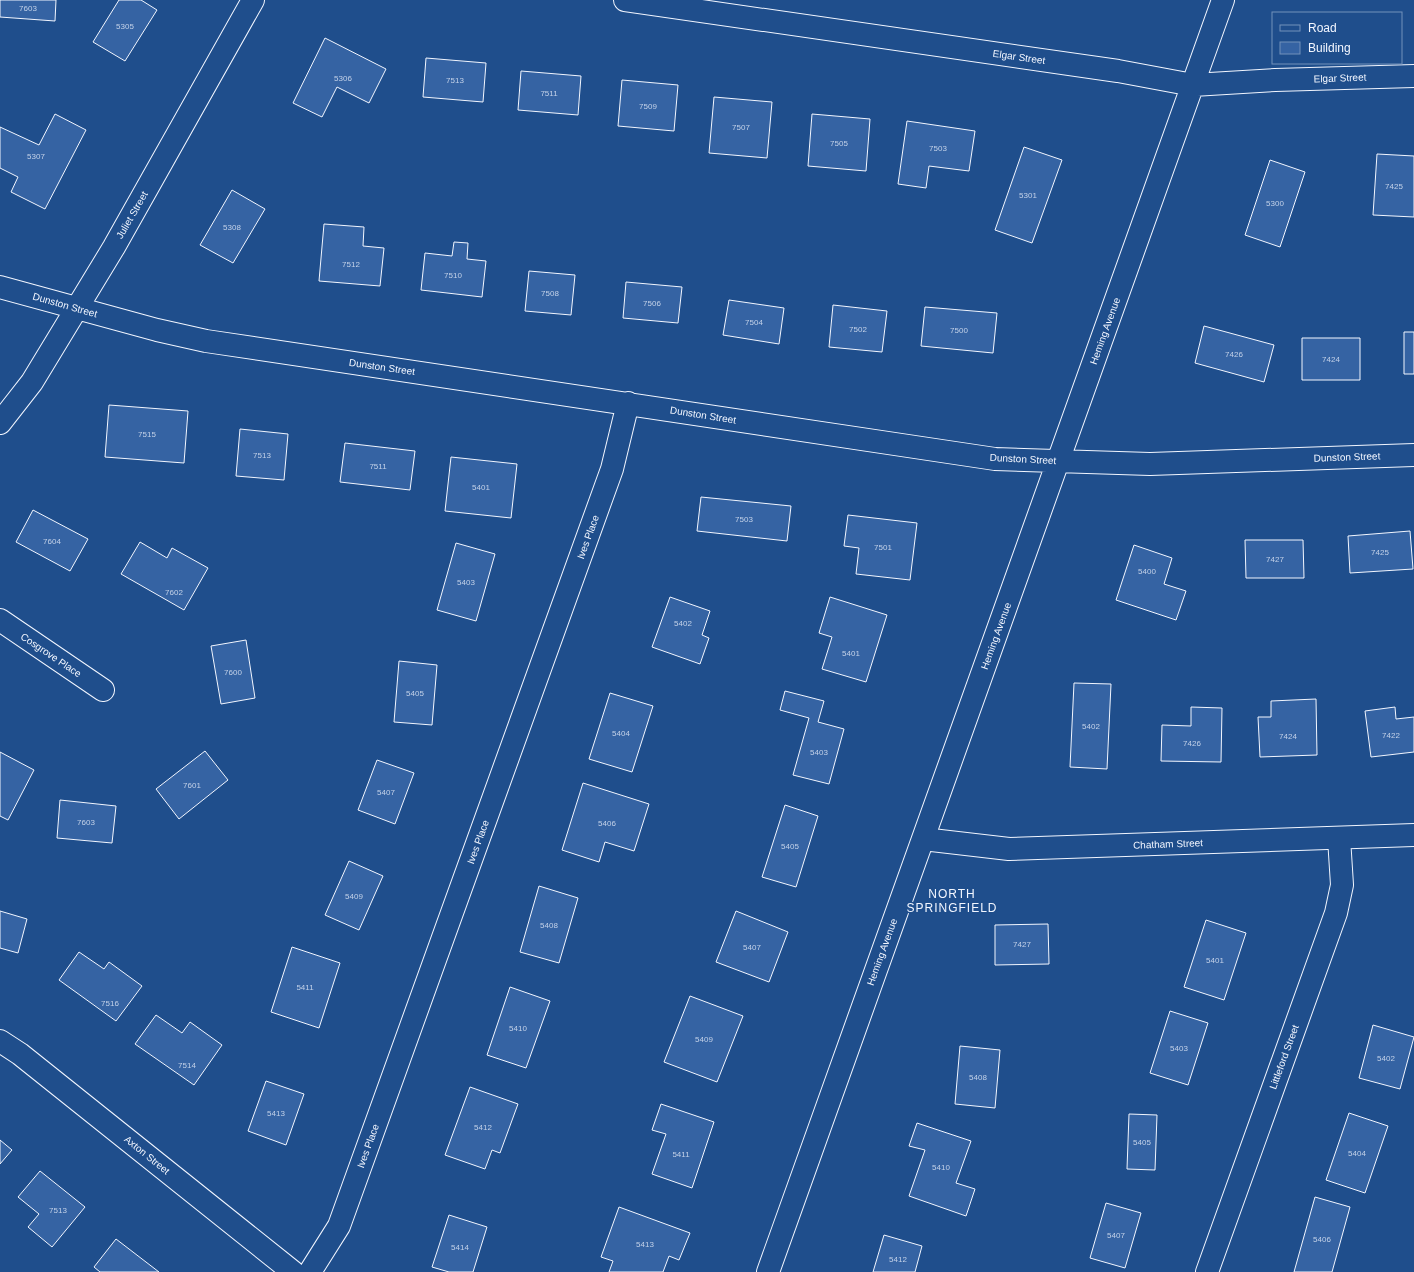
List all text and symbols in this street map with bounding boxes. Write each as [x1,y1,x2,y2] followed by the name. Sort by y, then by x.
[19,4,37,13] house number: 7603
[1272,12,1402,64] legend
[1308,21,1337,35] text: Road
[116,22,134,31] house number: 5305
[1308,41,1351,55] text: Building
[992,48,1046,66] street label: Elgar Street
[1313,72,1367,84] street label: Elgar Street
[334,74,352,83] house number: 5306
[446,76,464,85] house number: 7513
[540,89,558,98] house number: 7511
[639,102,657,111] house number: 7509
[732,123,750,132] house number: 7507
[830,139,848,148] house number: 7505
[929,144,947,153] house number: 7503
[27,152,45,161] house number: 5307
[1385,182,1403,191] house number: 7425
[114,189,150,241] street label: Juliet Street
[1019,191,1037,200] house number: 5301
[1266,199,1284,208] house number: 5300
[223,223,241,232] house number: 5308
[342,260,360,269] house number: 7512
[444,271,462,280] house number: 7510
[541,289,559,298] house number: 7508
[31,291,99,320] street label: Dunston Street
[1088,296,1122,366] street label: Heming Avenue
[643,299,661,308] house number: 7506
[745,318,763,327] house number: 7504
[849,325,867,334] house number: 7502
[950,326,968,335] house number: 7500
[1225,350,1243,359] house number: 7426
[1322,355,1340,364] house number: 7424
[348,357,416,377] street label: Dunston Street
[669,404,737,426] street label: Dunston Street
[138,430,156,439] house number: 7515
[1313,450,1381,464] street label: Dunston Street
[253,451,271,460] house number: 7513
[989,452,1057,466] street label: Dunston Street
[369,462,387,471] house number: 7511
[472,483,490,492] house number: 5401
[575,513,601,561] street label: Ives Place
[735,515,753,524] house number: 7503
[43,537,61,546] house number: 7604
[874,543,892,552] house number: 7501
[1371,548,1389,557] house number: 7425
[1266,555,1284,564] house number: 7427
[1138,567,1156,576] house number: 5400
[457,578,475,587] house number: 5403
[165,588,183,597] house number: 7602
[979,601,1013,671] street label: Heming Avenue
[674,619,692,628] house number: 5402
[19,631,84,680] street label: Cosgrove Place
[842,649,860,658] house number: 5401
[224,668,242,677] house number: 7600
[406,689,424,698] house number: 5405
[1082,722,1100,731] house number: 5402
[612,729,630,738] house number: 5404
[1382,731,1400,740] house number: 7422
[1279,732,1297,741] house number: 7424
[1183,739,1201,748] house number: 7426
[810,748,828,757] house number: 5403
[183,781,201,790] house number: 7601
[377,788,395,797] house number: 5407
[77,818,95,827] house number: 7603
[465,818,491,866] street label: Ives Place
[598,819,616,828] house number: 5406
[1133,837,1203,851] street label: Chatham Street
[781,842,799,851] house number: 5405
[906,887,998,915] district label: NORTH SPRINGFIELD
[345,892,363,901] house number: 5409
[865,917,899,987] street label: Heming Avenue
[540,921,558,930] house number: 5408
[1013,940,1031,949] house number: 7427
[743,943,761,952] house number: 5407
[1206,956,1224,965] house number: 5401
[296,983,314,992] house number: 5411
[101,999,119,1008] house number: 7516
[1267,1023,1301,1091] street label: Littleford Street
[509,1024,527,1033] house number: 5410
[695,1035,713,1044] house number: 5409
[1170,1044,1188,1053] house number: 5403
[1377,1054,1395,1063] house number: 5402
[178,1061,196,1070] house number: 7514
[969,1073,987,1082] house number: 5408
[267,1109,285,1118] house number: 5413
[355,1122,381,1170] street label: Ives Place
[474,1123,492,1132] house number: 5412
[122,1133,172,1177] street label: Axton Street
[1133,1138,1151,1147] house number: 5405
[1348,1149,1366,1158] house number: 5404
[672,1150,690,1159] house number: 5411
[932,1163,950,1172] house number: 5410
[49,1206,67,1215] house number: 7513
[1107,1231,1125,1240] house number: 5407
[1313,1235,1331,1244] house number: 5406
[636,1240,654,1249] house number: 5413
[451,1243,469,1252] house number: 5414
[889,1255,907,1264] house number: 5412

